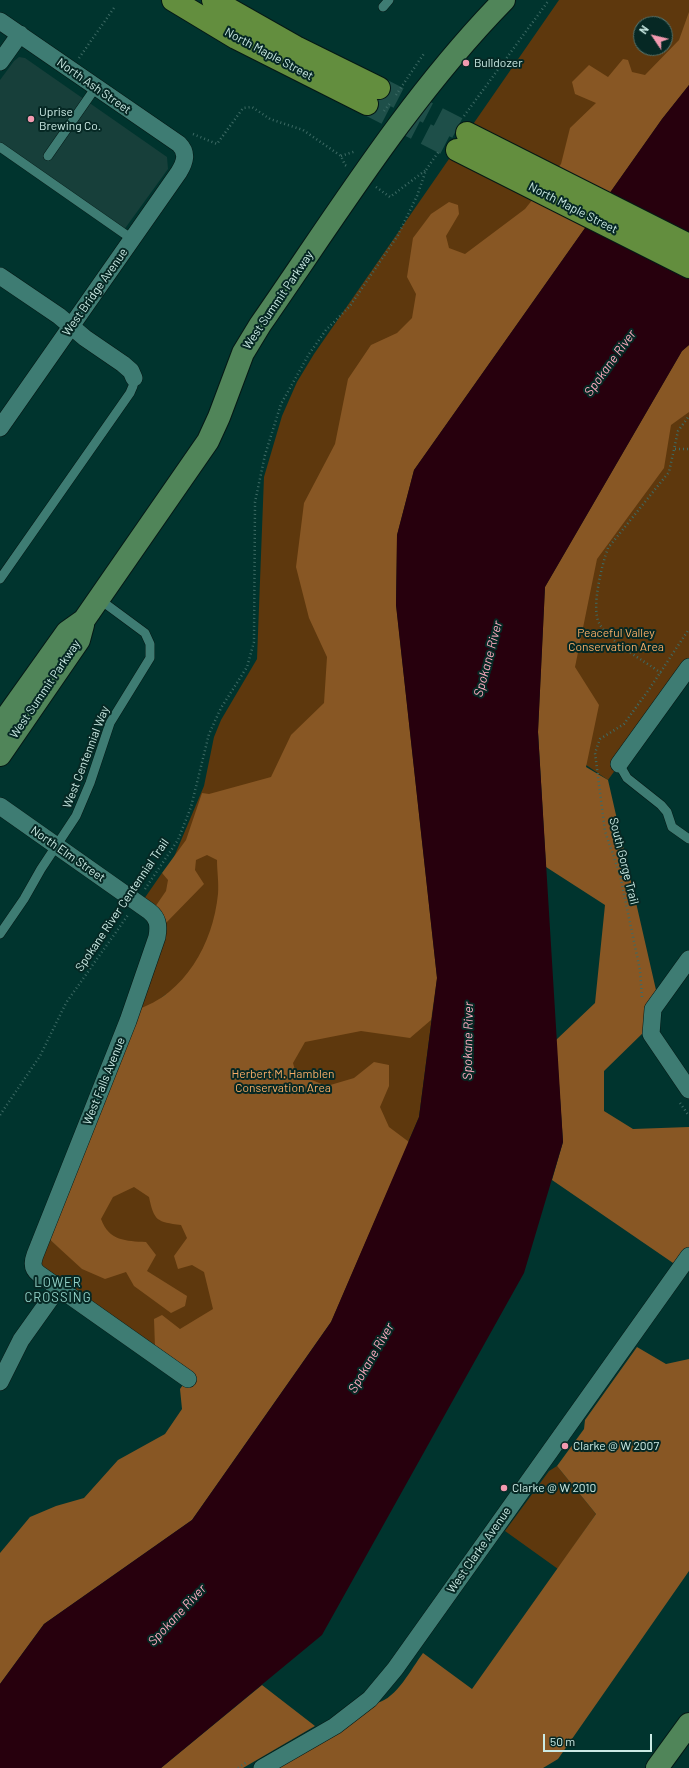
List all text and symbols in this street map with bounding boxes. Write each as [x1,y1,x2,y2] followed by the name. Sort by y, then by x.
[633,16,673,56] north arrow
[636,23,651,36] text: N
[222,25,316,83] street label: North Maple Street
[54,55,134,117] street label: North Ash Street
[474,56,523,70] place label: Bulldozer
[461,58,471,68] marker: Bulldozer
[39,105,101,133] place label: Uprise Brewing Co.
[26,114,36,124] marker: Uprise Brewing Co.
[526,179,620,237] street label: North Maple Street
[59,245,131,339] street label: West Bridge Avenue
[240,248,316,352] street label: West Summit Parkway
[581,327,639,399] water label: Spokane River
[470,619,506,699] water label: Spokane River
[568,626,664,654] park label: Peaceful Valley Conservation Area
[7,637,83,741] street label: West Summit Parkway
[60,704,112,810] street label: West Centennial Way
[606,816,642,906] street label: South Gorge Trail
[28,823,108,885] street label: North Elm Street
[72,836,172,974] street label: Spokane River Centennial Trail
[460,1002,476,1080] water label: Spokane River
[80,1035,128,1127] street label: West Falls Avenue
[231,1067,335,1095] park label: Herbert M. Hamblen Conservation Area
[24,1275,92,1306] district label: LOWER CROSSING
[345,1320,397,1396] water label: Spokane River
[573,1439,659,1453] place label: Clarke @ W 2007
[560,1441,570,1451] marker: Clarke @ W 2007
[512,1481,596,1495] place label: Clarke @ W 2010
[499,1483,509,1493] marker: Clarke @ W 2010
[444,1504,514,1596] street label: West Clarke Avenue
[145,1581,209,1649] water label: Spokane River
[545,1726,654,1752] scale bar
[550,1734,575,1748] text: 50 m

